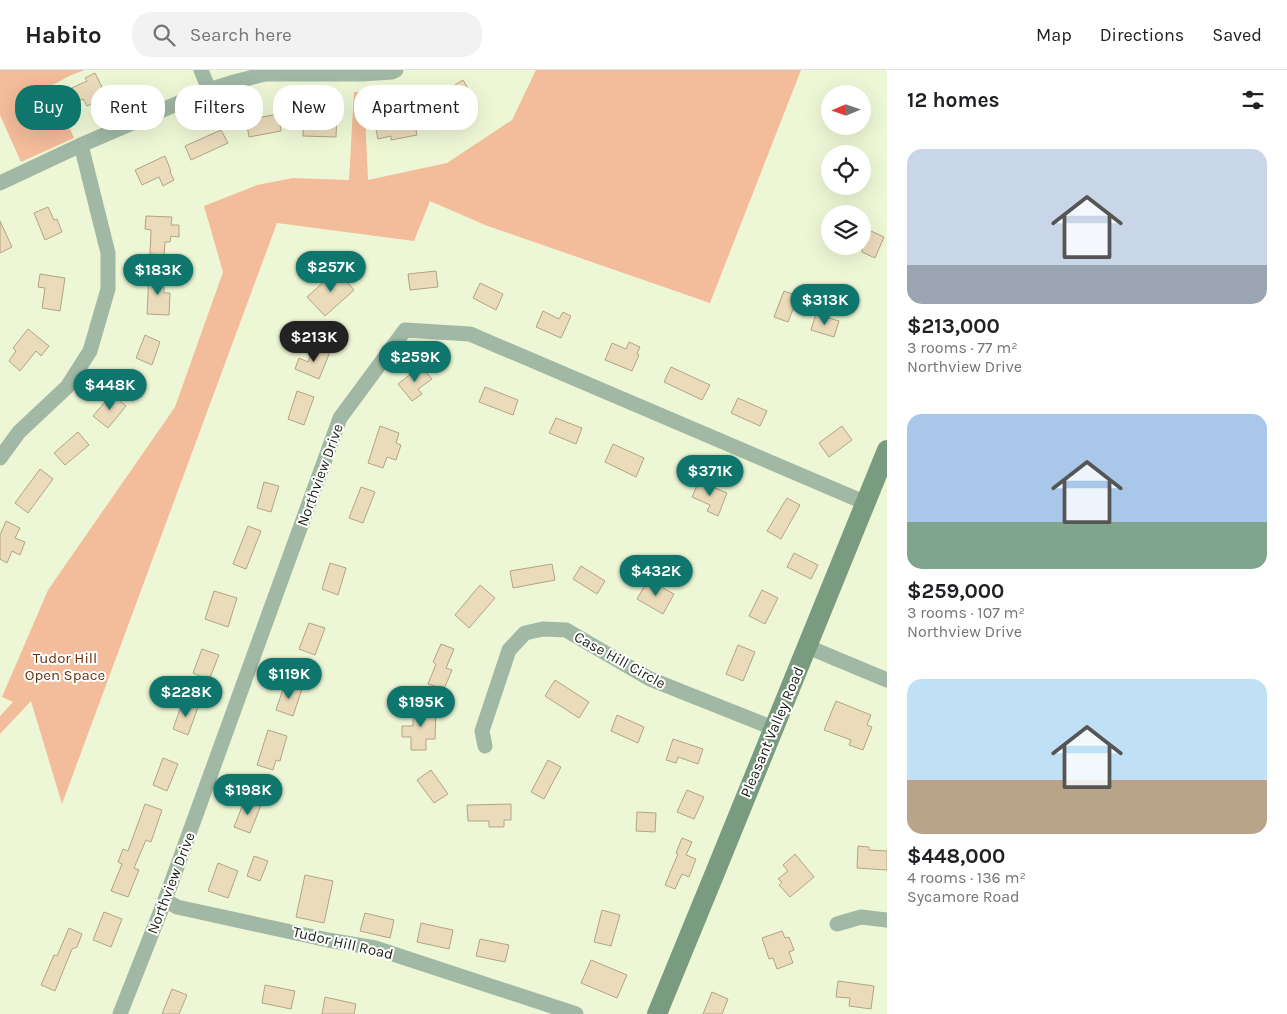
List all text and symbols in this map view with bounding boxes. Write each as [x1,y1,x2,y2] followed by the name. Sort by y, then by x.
[132,12,482,57] search box
[25,21,102,49] text: Habito
[150,21,178,49] icon: search
[190,24,292,46] text: Search here
[1036,24,1072,46] text: Map
[1100,24,1184,46] text: Directions
[1212,24,1262,46] text: Saved
[15,85,81,130] chip: Buy
[91,85,165,130] chip: Rent
[175,85,263,130] chip: Filters
[273,85,344,130] chip: New
[354,85,478,130] chip: Apartment
[821,85,871,135] north arrow
[821,85,871,255] map controls
[1239,86,1267,114] icon: filters
[907,88,1000,112] text: 12 homes
[821,145,871,195] button: locate
[1042,182,1132,272] icon: home
[821,205,871,255] button: layers
[296,250,366,293] pin: $257K
[123,254,193,296] pin: $183K
[307,257,355,276] text: $257K
[134,260,182,279] text: $183K
[790,284,860,326] pin: $313K
[801,290,849,309] text: $313K
[907,314,1000,338] text: $213,000
[279,320,349,363] pin: $213K
[291,327,337,346] text: $213K
[907,338,1018,357] text: 3 rooms · 77 m²
[380,340,450,383] pin: $259K
[390,347,440,366] text: $259K
[907,357,1022,376] text: Northview Drive
[75,368,145,411] pin: $448K
[85,375,135,394] text: $448K
[293,421,347,529] street label: Northview Drive
[1042,447,1132,537] icon: home
[675,454,745,497] pin: $371K
[687,461,733,480] text: $371K
[621,554,691,597] pin: $432K
[631,561,681,580] text: $432K
[907,579,1004,603] text: $259,000
[907,603,1025,622] text: 3 rooms · 107 m²
[907,622,1022,641] text: Northview Drive
[571,627,669,693] street label: Case Hill Circle
[25,649,105,684] park label: Tudor Hill Open Space
[254,658,324,700] pin: $119K
[268,664,310,683] text: $119K
[736,664,808,800] street label: Pleasant Valley Road
[151,676,221,718] pin: $228K
[160,682,212,701] text: $228K
[386,686,456,728] pin: $195K
[398,692,444,711] text: $195K
[1042,712,1132,802] icon: home
[213,774,283,816] pin: $198K
[224,780,272,799] text: $198K
[143,829,199,937] street label: Northview Drive
[907,844,1005,868] text: $448,000
[907,868,1026,887] text: 4 rooms · 136 m²
[907,887,1020,906] text: Sycamore Road
[291,923,395,963] street label: Tudor Hill Road

